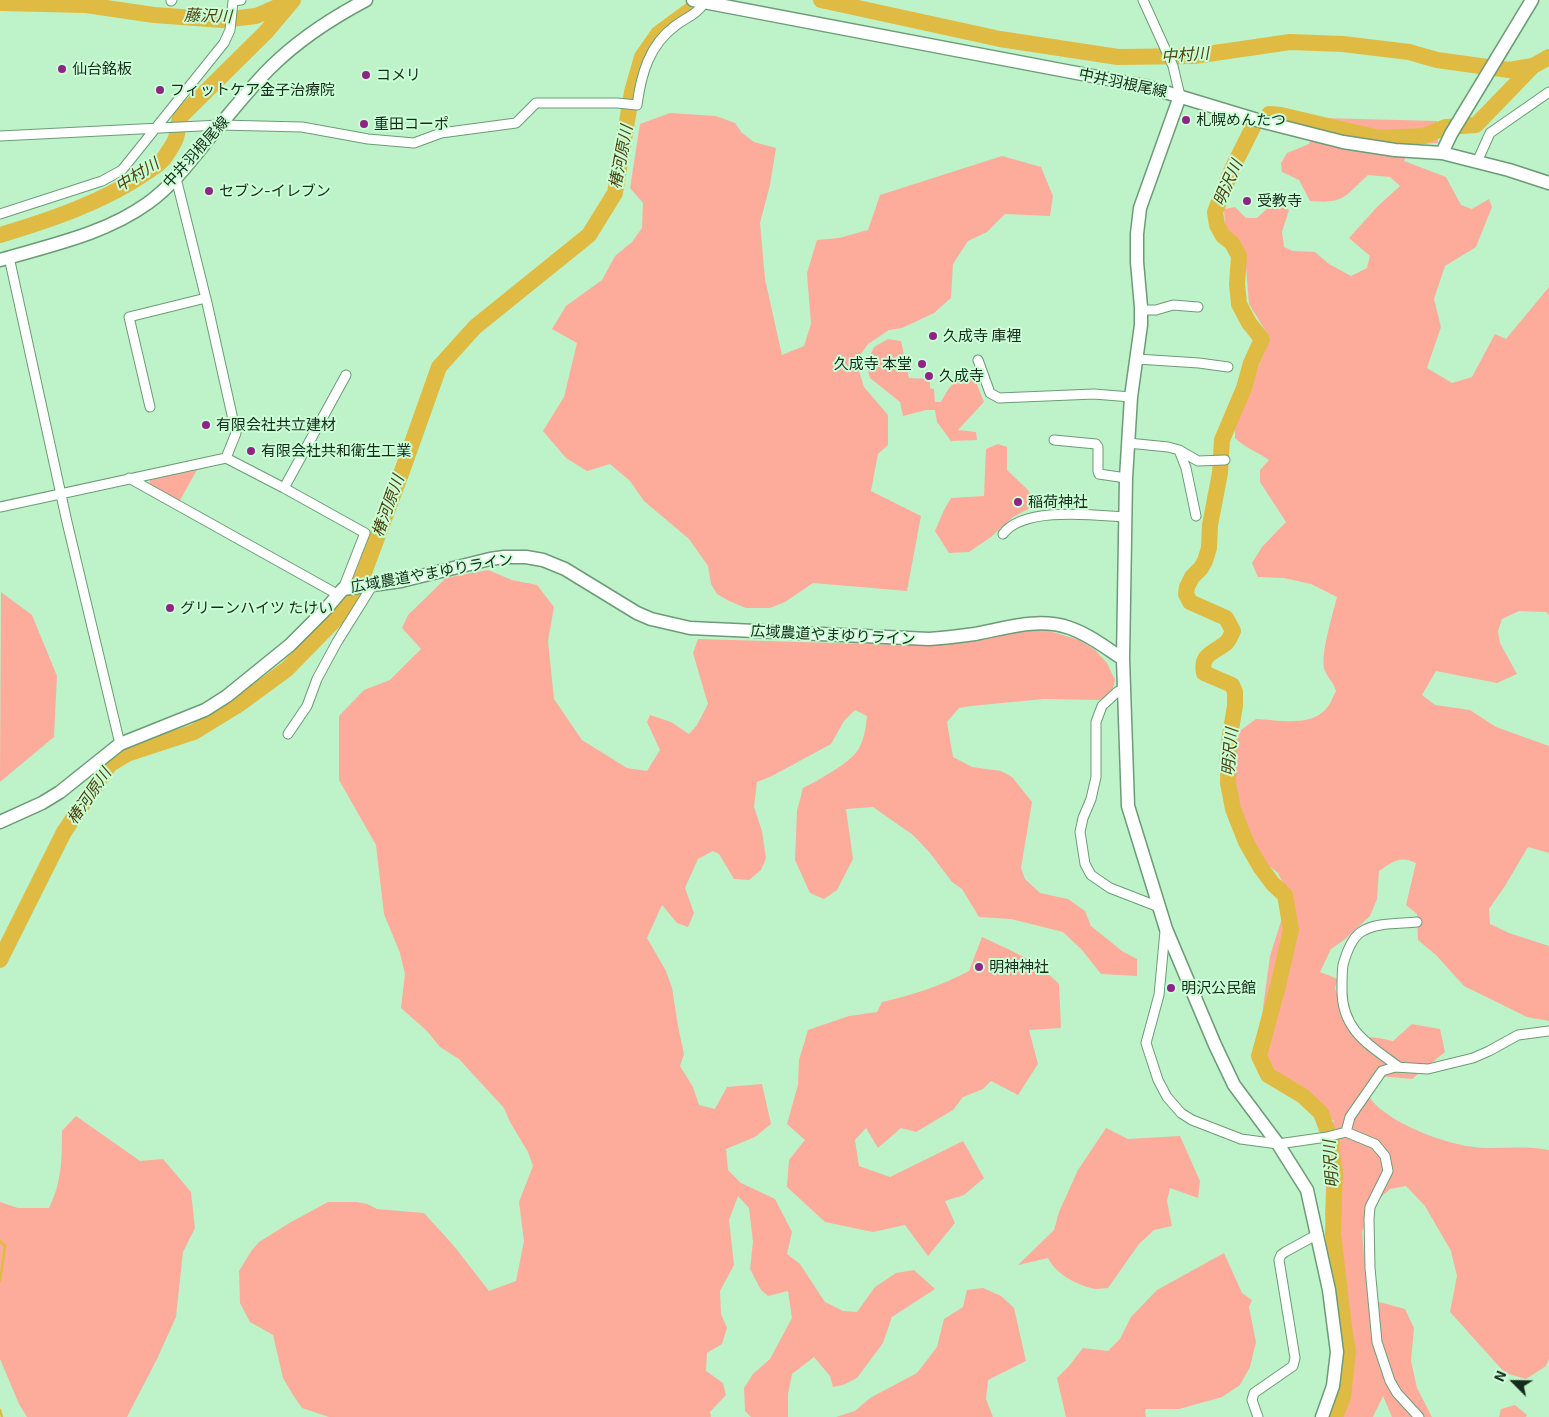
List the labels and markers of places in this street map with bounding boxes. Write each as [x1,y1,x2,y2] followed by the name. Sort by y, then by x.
[72,60,132,78] place label: 仙台銘板
[56,63,68,75] marker: 仙台銘板
[376,66,421,84] place label: コメリ
[360,69,372,81] marker: コメリ
[170,81,335,99] place label: フィットケア金子治療院
[154,84,166,96] marker: フィットケア金子治療院
[1196,111,1286,129] place label: 札幌めんたつ
[1180,114,1192,126] marker: 札幌めんたつ
[374,115,449,133] place label: 重田コーポ
[358,118,370,130] marker: 重田コーポ
[219,182,331,200] place label: セブン-イレブン
[203,185,215,197] marker: セブン-イレブン
[1257,192,1302,210] place label: 受教寺
[1241,195,1253,207] marker: 受教寺
[943,327,1021,345] place label: 久成寺 庫裡
[927,330,939,342] marker: 久成寺 庫裡
[834,355,912,373] place label: 久成寺 本堂
[916,358,928,370] marker: 久成寺 本堂
[939,367,984,385] place label: 久成寺
[923,370,935,382] marker: 久成寺
[216,416,336,434] place label: 有限会社共立建材
[200,419,212,431] marker: 有限会社共立建材
[261,442,411,460] place label: 有限会社共和衛生工業
[245,445,257,457] marker: 有限会社共和衛生工業
[1028,493,1088,511] place label: 稲荷神社
[1012,496,1024,508] marker: 稲荷神社
[180,599,333,617] place label: グリーンハイツ たけい
[164,602,176,614] marker: グリーンハイツ たけい
[989,958,1049,976] place label: 明神神社
[973,961,985,973] marker: 明神神社
[1181,979,1256,997] place label: 明沢公民館
[1165,982,1177,994] marker: 明沢公民館

